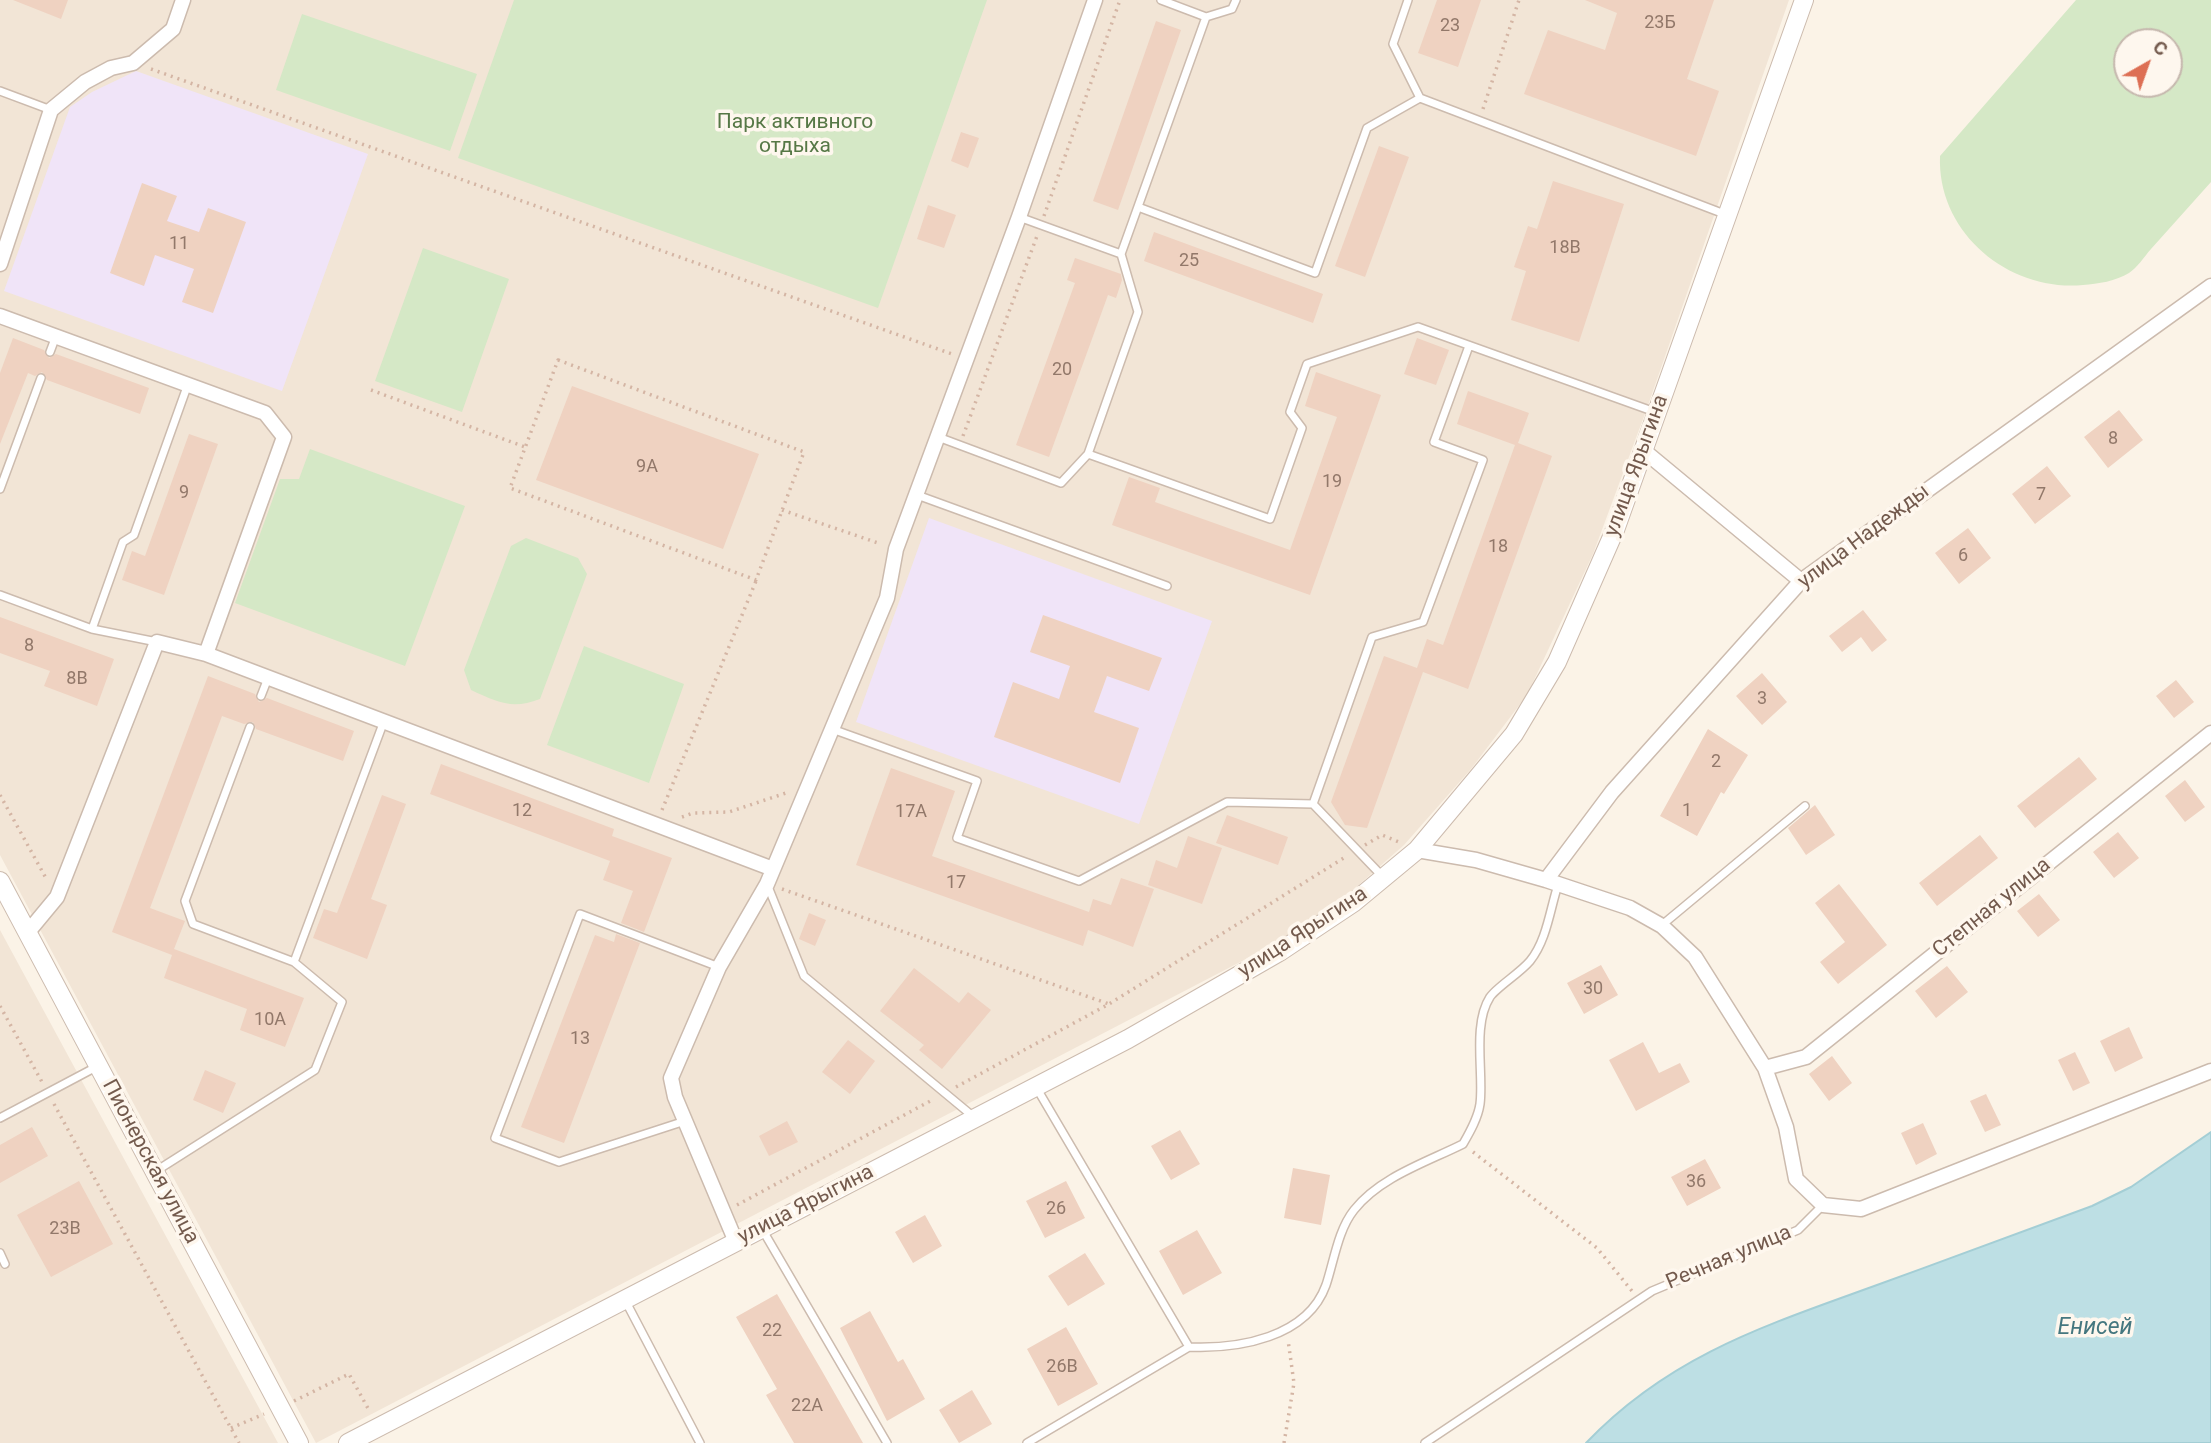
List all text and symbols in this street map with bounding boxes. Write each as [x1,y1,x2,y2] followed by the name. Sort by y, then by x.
[1644,12,1676,34] house number: 23Б
[1440,15,1460,37] house number: 23
[2113,28,2183,98] north arrow
[2148,35,2173,61] text: С
[717,110,873,160] park label: Парк активного отдыха
[169,233,189,255] house number: 11
[1549,237,1581,259] house number: 18В
[1179,250,1199,272] house number: 25
[1052,359,1072,381] house number: 20
[1600,392,1674,540] street label: улица Ярыгина
[2108,428,2118,450] house number: 8
[636,456,658,478] house number: 9А
[1322,471,1342,493] house number: 19
[1793,479,1935,595] street label: улица Надежды
[179,482,189,504] house number: 9
[2036,484,2046,506] house number: 7
[1488,536,1508,558] house number: 18
[1958,545,1968,567] house number: 6
[24,635,34,657] house number: 8
[66,668,88,690] house number: 8В
[1757,688,1767,710] house number: 3
[1711,751,1721,773] house number: 2
[512,800,532,822] house number: 12
[1682,800,1692,822] house number: 1
[895,801,927,823] house number: 17А
[1928,853,2056,963] street label: Степная улица
[946,872,966,894] house number: 17
[1234,882,1372,984] street label: улица Ярыгина
[1583,978,1603,1000] house number: 30
[254,1009,286,1031] house number: 10А
[570,1028,590,1050] house number: 13
[96,1076,204,1248] street label: Пионерская улица
[734,1160,878,1250] street label: улица Ярыгина
[1686,1171,1706,1193] house number: 36
[1046,1198,1066,1220] house number: 26
[49,1218,81,1240] house number: 23В
[1663,1220,1795,1296] street label: Речная улица
[2058,1314,2132,1342] water label: Енисей
[762,1320,782,1342] house number: 22
[1046,1356,1078,1378] house number: 26В
[791,1395,823,1417] house number: 22А

